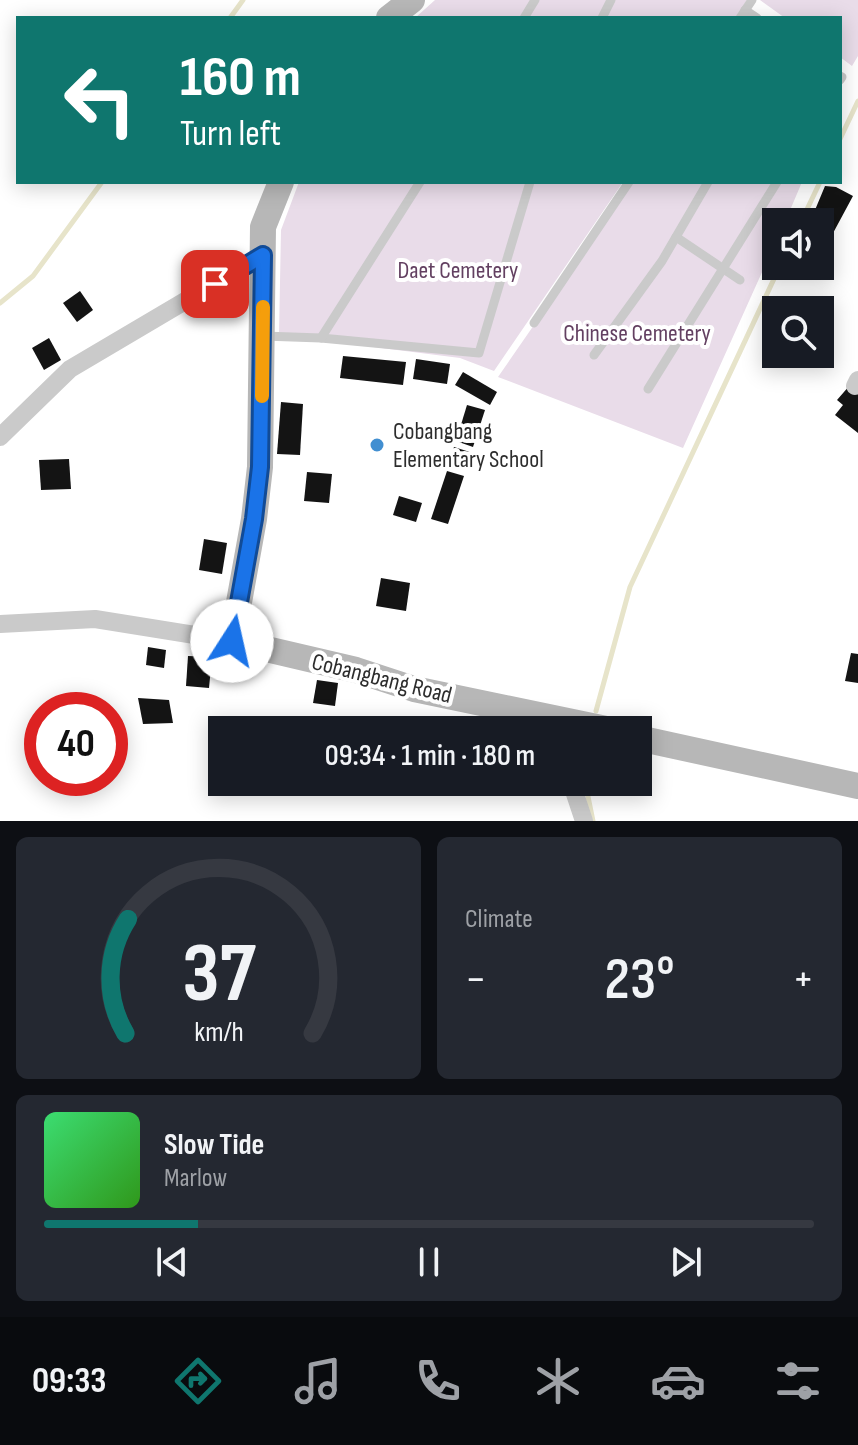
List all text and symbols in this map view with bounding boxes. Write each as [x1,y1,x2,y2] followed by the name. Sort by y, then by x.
[180,45,301,112] text: 160 m
[48,48,152,152] icon: left
[180,113,281,156] text: Turn left
[762,208,834,368] map controls
[762,208,834,280] button: sound
[181,250,249,318] pin
[398,256,518,285] park label: Daet Cemetery
[193,262,237,306] icon: arrive
[762,296,834,368] button: search
[563,319,711,348] park label: Chinese Cemetery
[393,417,544,474] place label: Cobangbang Elementary School
[368,436,386,454] marker: Cobangbang Elementary School
[190,599,274,683] position arrow
[309,647,455,710] street label: Cobangbang Road
[24,692,128,796] speed limit sign: 40
[325,738,535,774] text: 09:34 · 1 min · 180 m
[465,904,533,935] text: Climate
[182,925,256,1025] text: 37
[604,944,675,1016] text: 23°
[465,953,487,1006] text: −
[792,953,814,1006] text: +
[194,1015,243,1050] text: km/h
[164,1127,264,1163] text: Slow Tide
[164,1163,227,1194] text: Marlow
[150,1240,194,1284] icon: previous
[407,1240,451,1284] icon: pause
[664,1240,708,1284] icon: next
[170,1353,226,1409] icon: directions
[290,1353,346,1409] icon: music
[410,1353,466,1409] icon: phone
[530,1353,586,1409] icon: climate
[650,1353,706,1409] icon: car
[770,1353,826,1409] icon: filters
[32,1360,106,1403] text: 09:33

